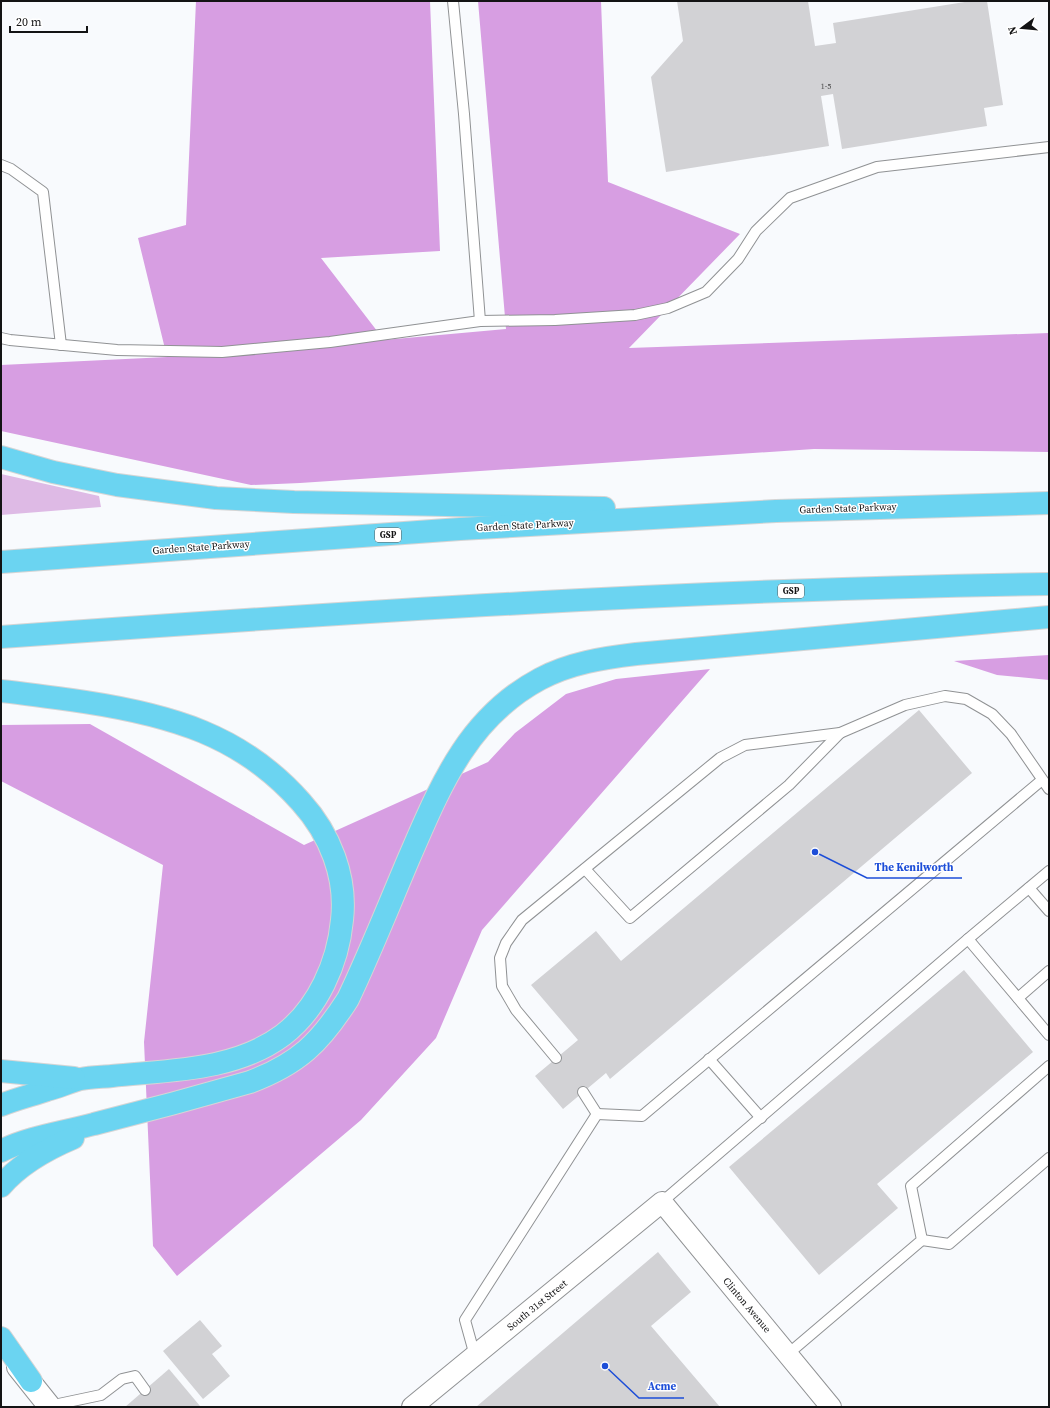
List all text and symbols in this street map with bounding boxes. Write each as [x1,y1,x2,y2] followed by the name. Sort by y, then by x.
[10,8,87,34] scale bar
[1002,8,1042,48] north arrow
[16,14,42,30] text: 20 m
[1005,25,1021,37] text: N
[821,81,831,92] house number: 1-5
[799,500,898,516] street label: Garden State Parkway
[476,516,575,534] street label: Garden State Parkway
[375,528,401,542] road number: GSP
[152,537,251,557] street label: Garden State Parkway
[778,584,804,598] road number: GSP
[867,855,962,878] callout: The Kenilworth
[874,860,954,875] text: The Kenilworth
[720,1275,774,1335] street label: Clinton Avenue
[504,1276,570,1333] street label: South 31st Street
[639,1375,684,1398] callout: Acme
[648,1379,677,1394] text: Acme

